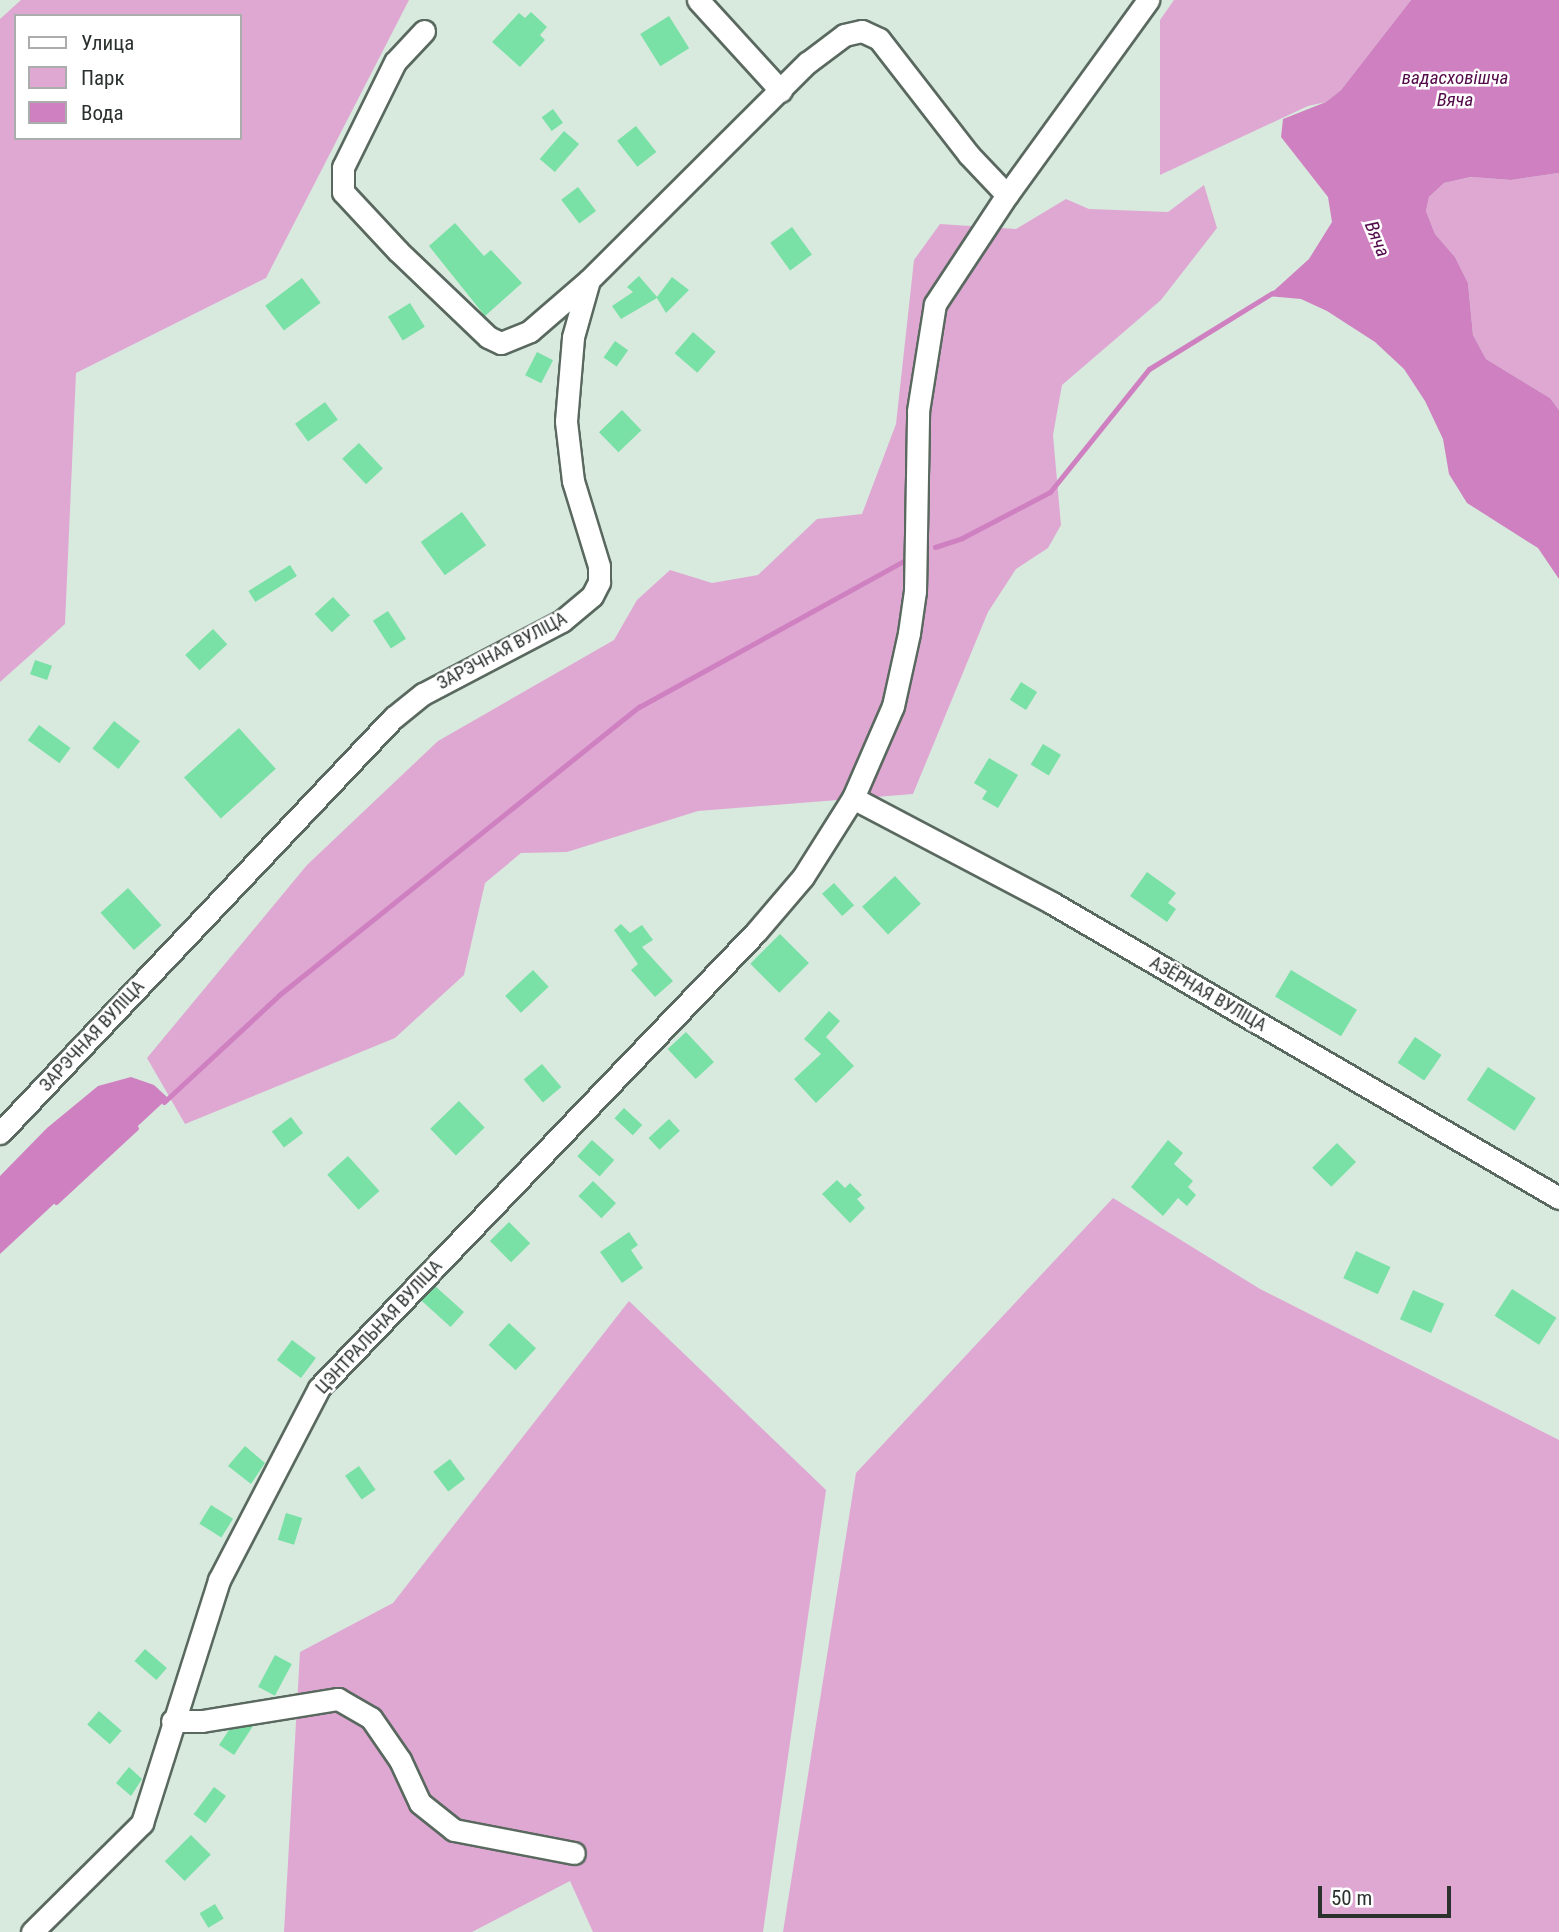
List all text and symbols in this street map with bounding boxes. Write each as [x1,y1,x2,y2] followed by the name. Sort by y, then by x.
[14,14,242,140] legend
[81,31,134,55] text: Улица
[81,66,125,90] text: Парк
[1402,67,1508,111] water label: вадасховішча Вяча
[81,101,124,125] text: Вода
[1360,218,1394,260] water label: Вяча
[433,608,571,694] street label: ЗАРЭЧНАЯ ВУЛІЦА
[1146,952,1270,1036] street label: АЗЁРНАЯ ВУЛІЦА
[35,976,149,1096] street label: ЗАРЭЧНАЯ ВУЛІЦА
[311,1255,447,1399] street label: ЦЭНТРАЛЬНАЯ ВУЛІЦА
[1321,1872,1454,1916] scale bar
[1331,1886,1372,1910] text: 50 m

